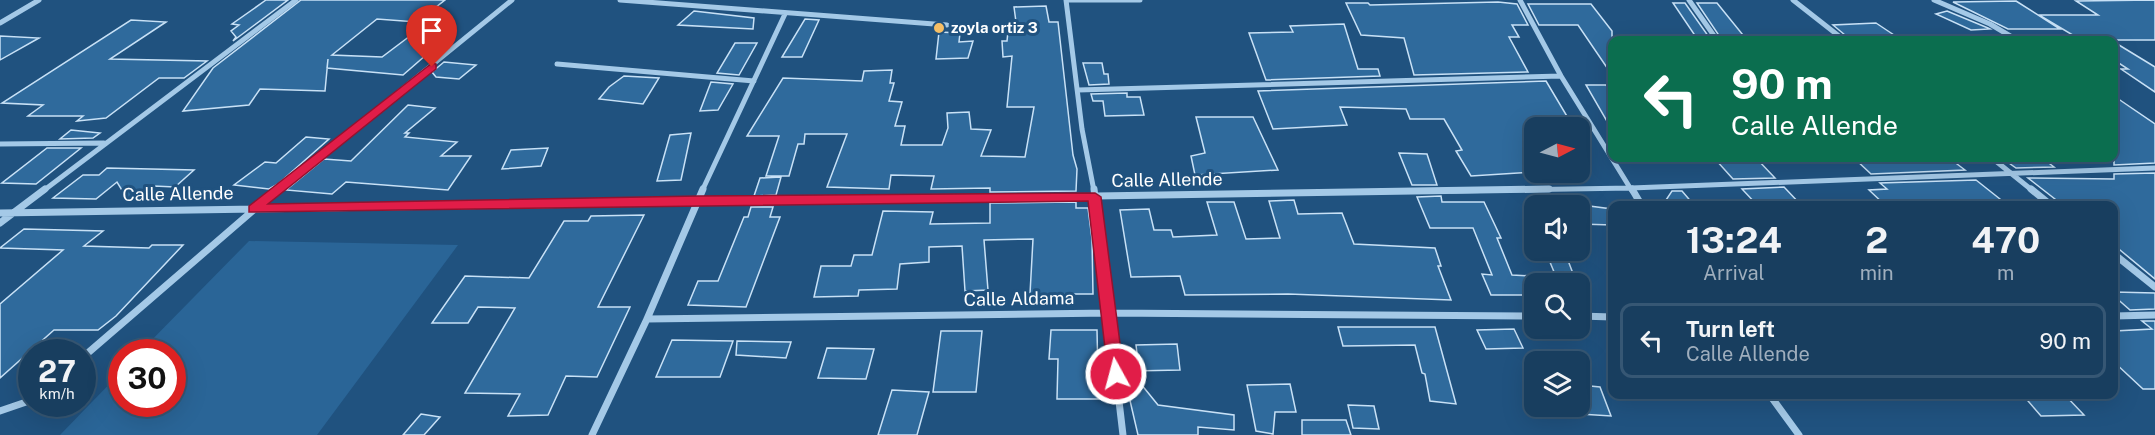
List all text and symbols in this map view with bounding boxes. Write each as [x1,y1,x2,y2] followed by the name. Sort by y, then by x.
[406,5,457,67] pin
[415,14,448,47] icon: arrive
[951,19,1038,36] place label: zoyla ortiz 3
[932,21,946,35] marker: zoyla ortiz 3
[1731,59,1833,108] text: 90 m
[1632,60,1710,138] icon: left
[1731,109,1898,141] text: Calle Allende
[1524,117,1590,183] north arrow
[1524,117,1590,417] map controls
[1111,168,1223,191] street label: Calle Allende
[122,182,234,205] street label: Calle Allende
[1524,195,1590,261] button: sound
[1686,219,1782,261] text: 13:24
[1865,219,1888,261] text: 2
[1971,219,2040,261] text: 470
[1703,261,1765,285] text: Arrival
[1860,261,1894,285] text: min
[1997,261,2014,285] text: m
[1524,273,1590,339] button: search
[963,287,1075,310] street label: Calle Aldama
[1686,316,1775,342] text: Turn left
[1635,324,1668,357] icon: left
[2040,328,2091,354] text: 90 m
[108,339,186,417] speed limit sign: 30
[1084,342,1148,406] position arrow
[1686,342,1810,366] text: Calle Allende
[1524,351,1590,417] button: layers
[38,353,76,389] text: 27
[39,385,75,402] text: km/h

